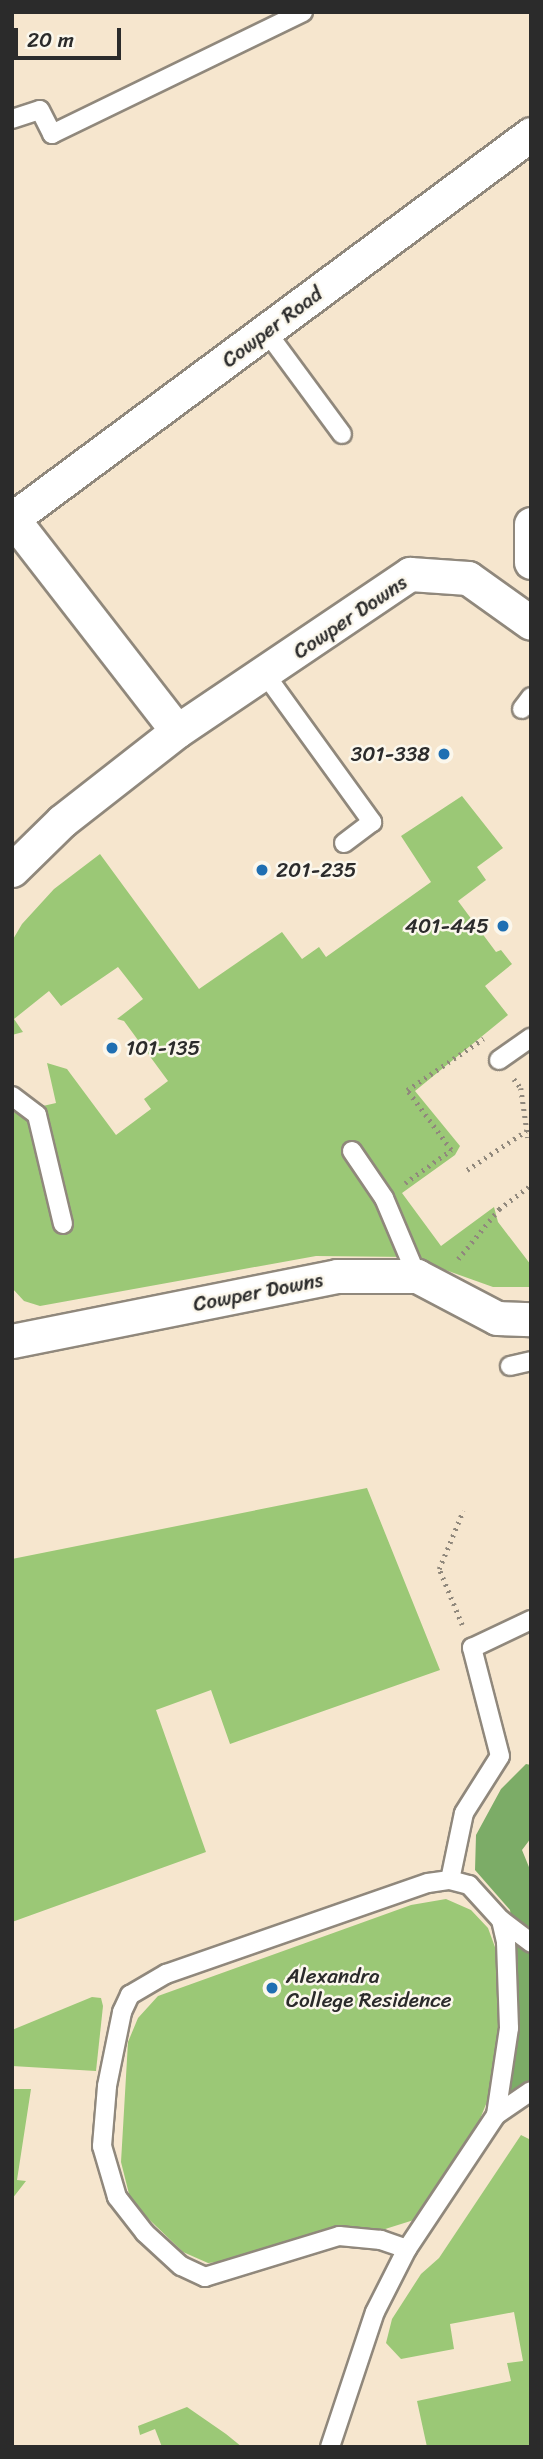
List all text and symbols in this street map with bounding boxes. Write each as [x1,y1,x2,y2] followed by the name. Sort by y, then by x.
[18,14,124,58] scale bar
[27,21,74,59] text: 20 m
[217,281,327,373] street label: Cowper Road
[288,570,412,664] street label: Cowper Downs
[351,741,430,767] place label: 301-338
[436,746,452,762] marker: 301-338
[276,857,357,883] place label: 201-235
[254,862,270,878] marker: 201-235
[405,913,489,939] place label: 401-445
[495,918,511,934] marker: 401-445
[126,1035,200,1061] place label: 101-135
[104,1040,120,1056] marker: 101-135
[191,1267,325,1317] street label: Cowper Downs
[286,1963,452,2013] place label: Alexandra College Residence
[264,1980,280,1996] marker: Alexandra College Residence

